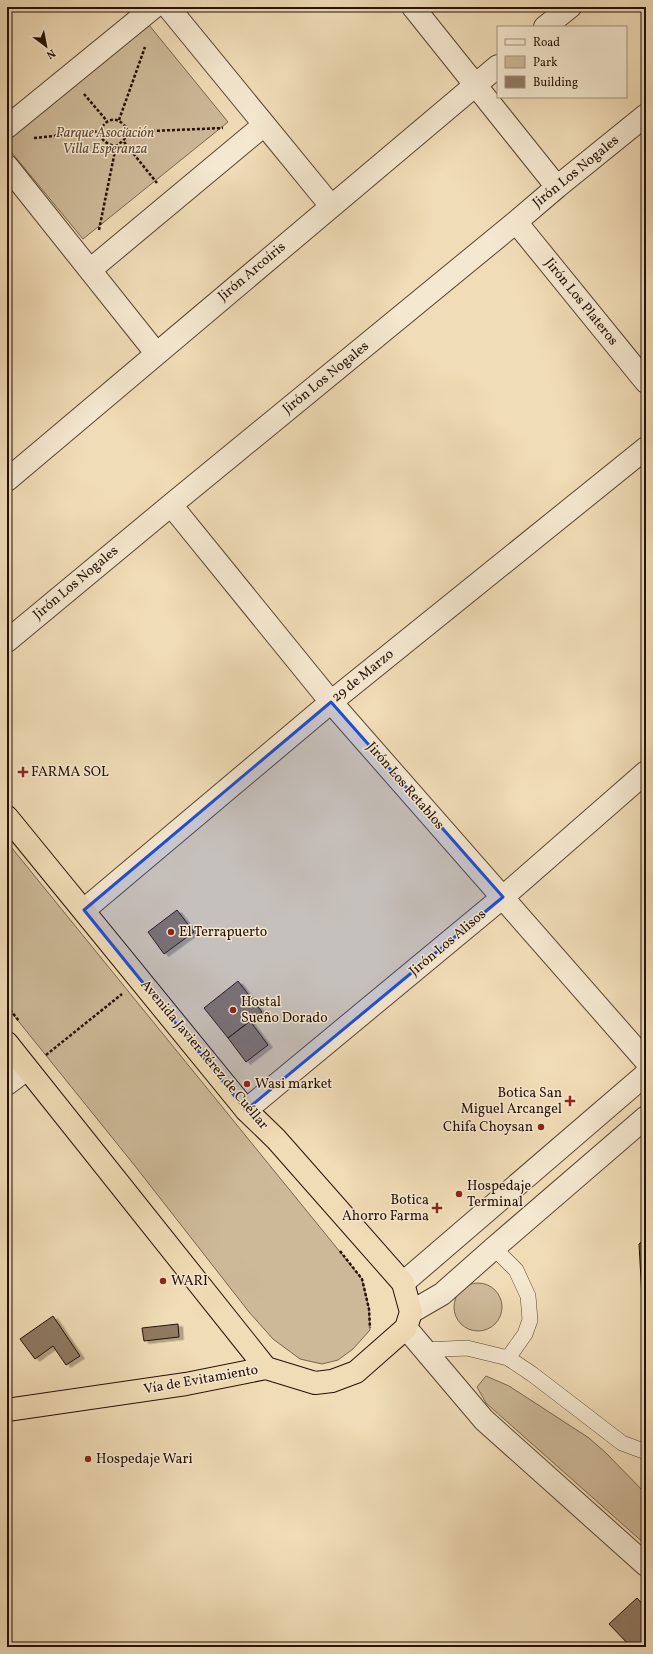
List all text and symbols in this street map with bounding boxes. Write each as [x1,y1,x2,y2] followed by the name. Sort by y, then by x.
[26,26,66,66] north arrow
[497,26,627,98] legend
[533,35,560,51] text: Road
[43,45,58,62] text: N
[533,55,558,71] text: Park
[533,75,578,91] text: Building
[56,124,154,159] park label: Parque Asociación Villa Esperanza
[529,131,623,213] street label: Jirón Los Nogales
[214,238,290,306] street label: Jirón Arcoíris
[540,254,622,350] street label: Jirón Los Plateros
[279,337,373,419] street label: Jirón Los Nogales
[29,542,123,624] street label: Jirón Los Nogales
[328,645,398,707] street label: 29 de Marzo
[362,738,448,834] street label: Jirón Los Retablos
[31,763,109,782] place label: FARMA SOL
[18,767,28,777] marker: FARMA SOL
[405,905,491,981] street label: Jirón Los Alisos
[179,923,267,942] place label: El Terrapuerto
[166,927,176,937] marker: El Terrapuerto
[136,976,273,1134] street label: Avenida Javier Pérez de Cuéllar
[241,993,328,1028] place label: Hostal Sueño Dorado
[228,1005,238,1015] marker: Hostal Sueño Dorado
[255,1075,332,1094] place label: Wasi market
[242,1079,252,1089] marker: Wasi market
[461,1084,562,1119] place label: Botica San Miguel Arcangel
[565,1096,575,1106] marker: Botica San Miguel Arcangel
[443,1118,533,1137] place label: Chifa Choysan
[536,1122,546,1132] marker: Chifa Choysan
[467,1177,531,1212] place label: Hospedaje Terminal
[454,1189,464,1199] marker: Hospedaje Terminal
[342,1191,429,1226] place label: Botica Ahorro Farma
[432,1203,442,1213] marker: Botica Ahorro Farma
[171,1272,208,1291] place label: WARI
[158,1276,168,1286] marker: WARI
[142,1361,260,1399] street label: Vía de Evitamiento
[96,1450,193,1469] place label: Hospedaje Wari
[83,1454,93,1464] marker: Hospedaje Wari

